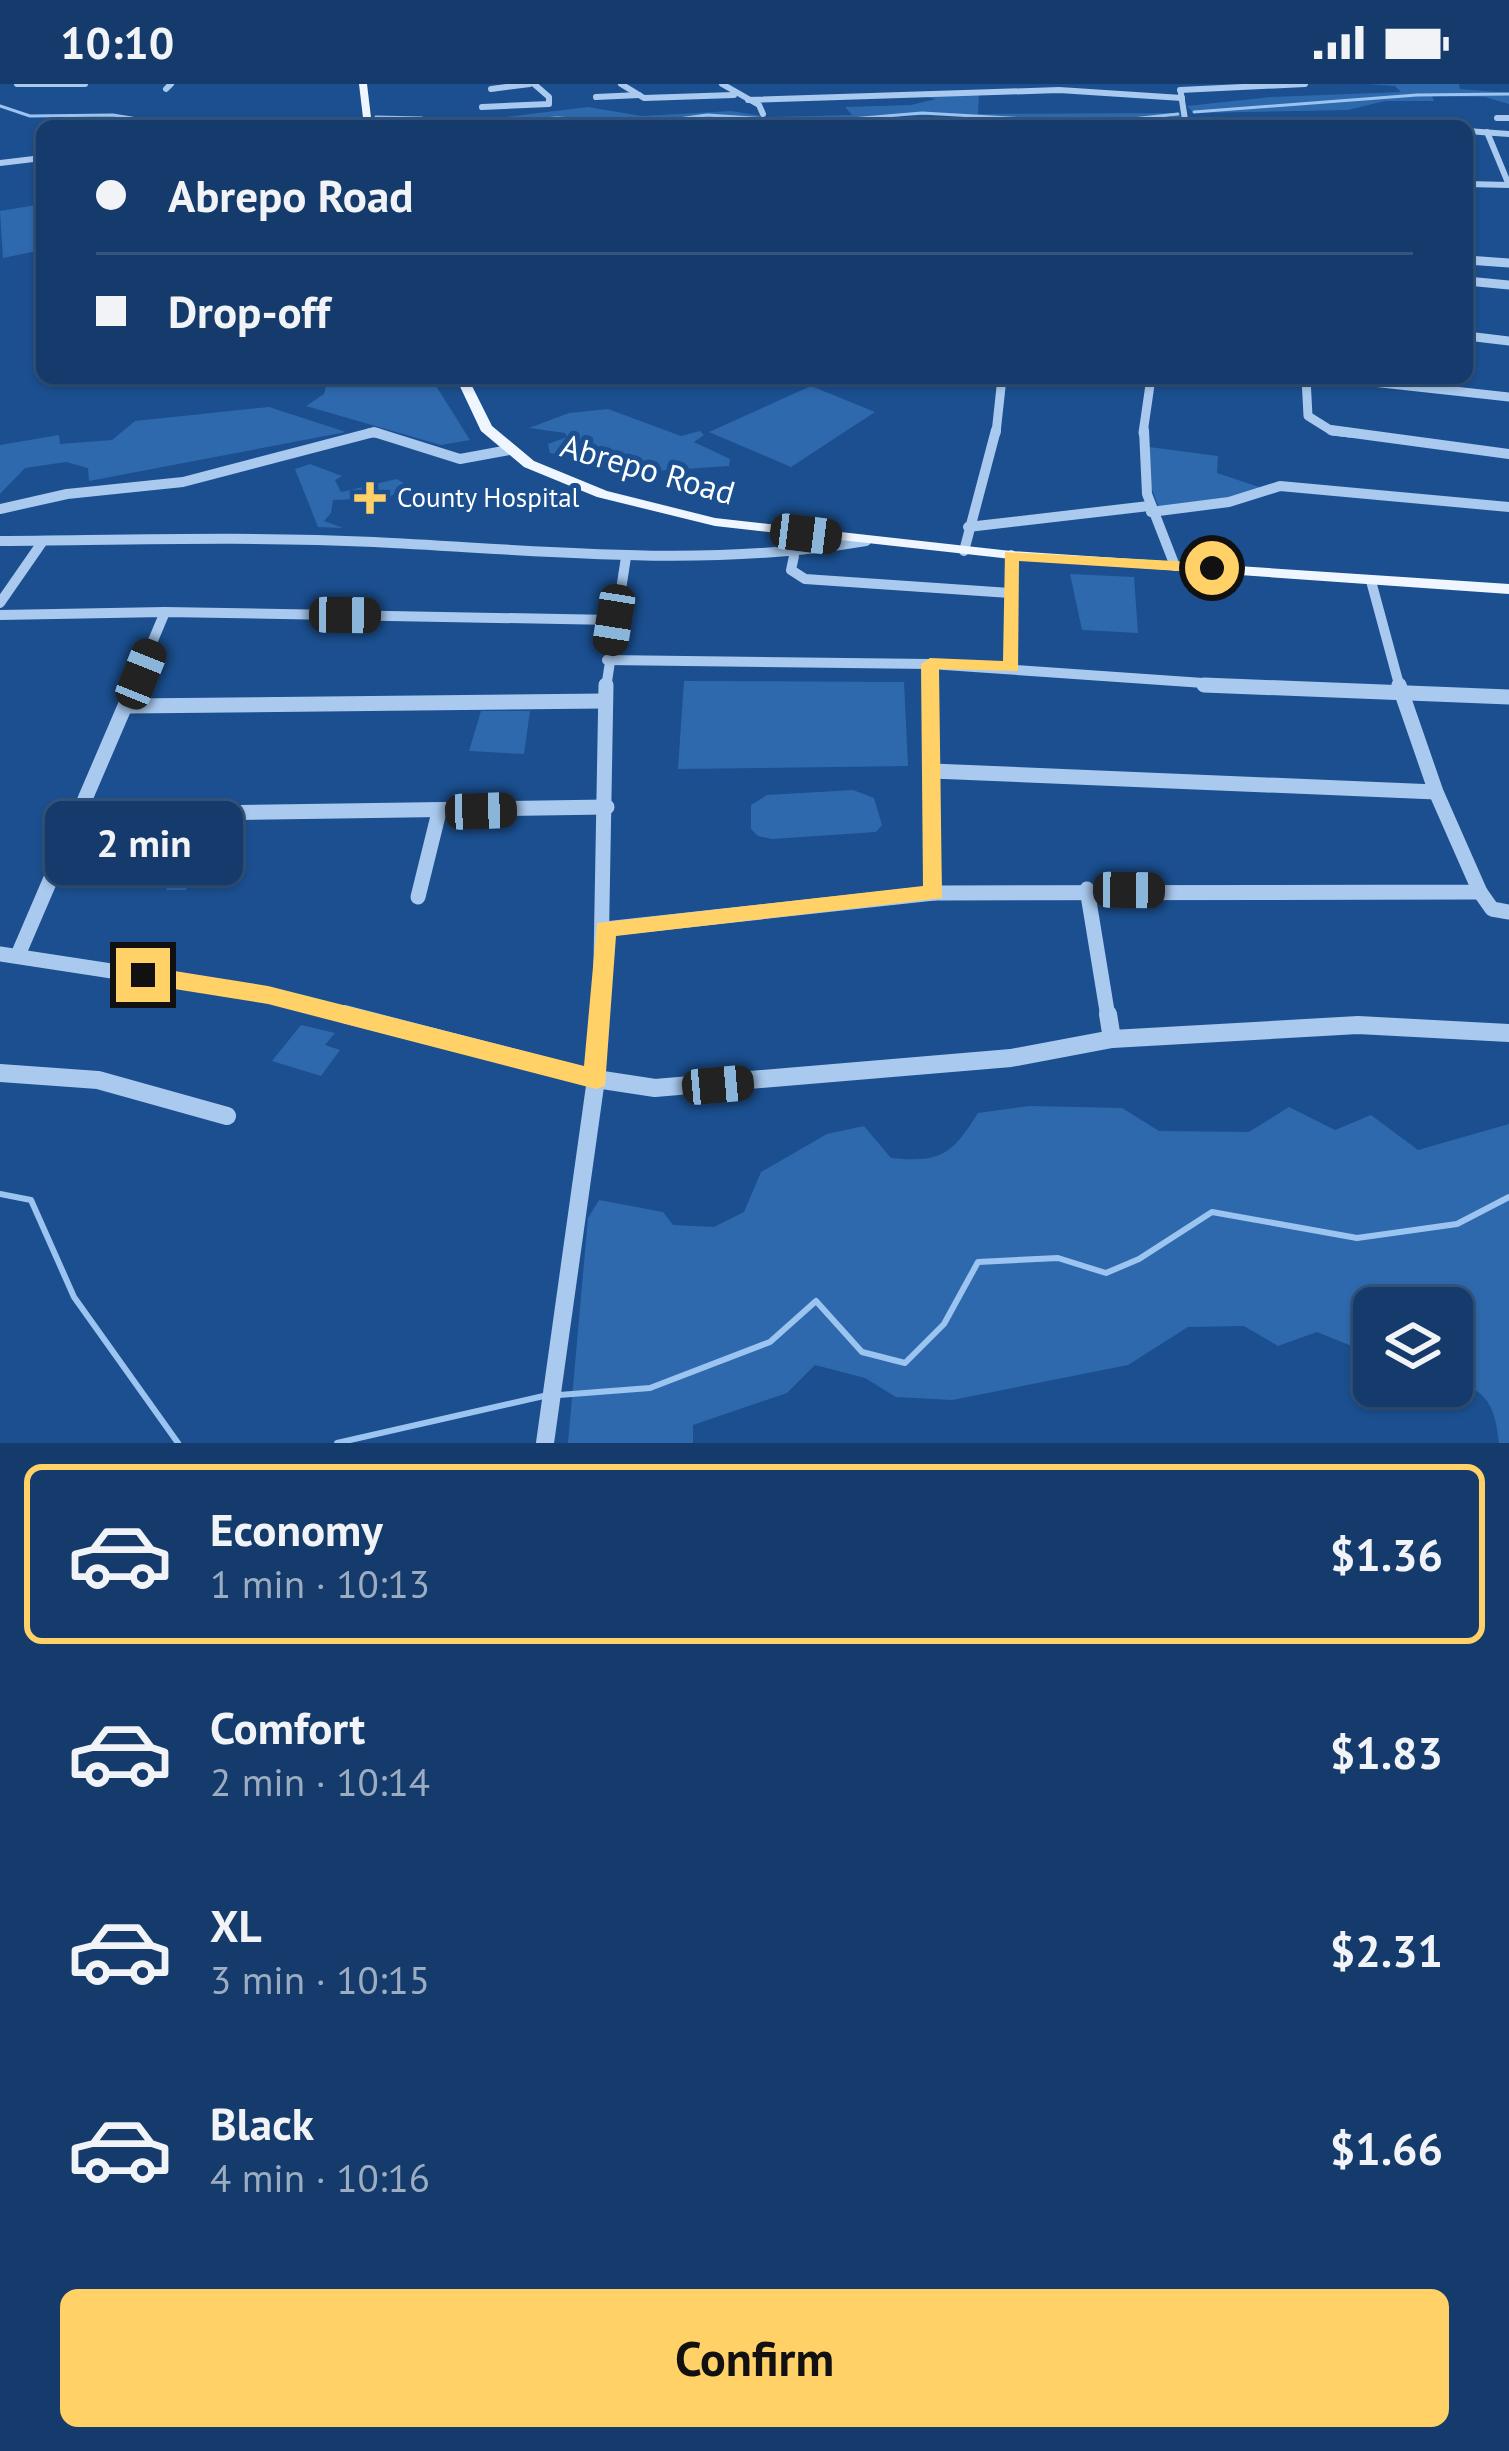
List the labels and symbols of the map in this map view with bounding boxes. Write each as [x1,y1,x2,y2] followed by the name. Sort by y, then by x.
[556,423,740,514] street label: Abrepo Road
[397,480,580,514] place label: County Hospital
[354,482,386,514] marker: County Hospital
[768,512,844,556] car
[1185,541,1239,595] route start
[591,582,637,658] car
[309,596,381,634] car
[111,634,171,714] car
[444,792,518,830] car
[44,801,242,885] callout: 2 min
[1093,871,1165,909] car
[116,948,170,1002] route end
[681,1064,755,1106] car

